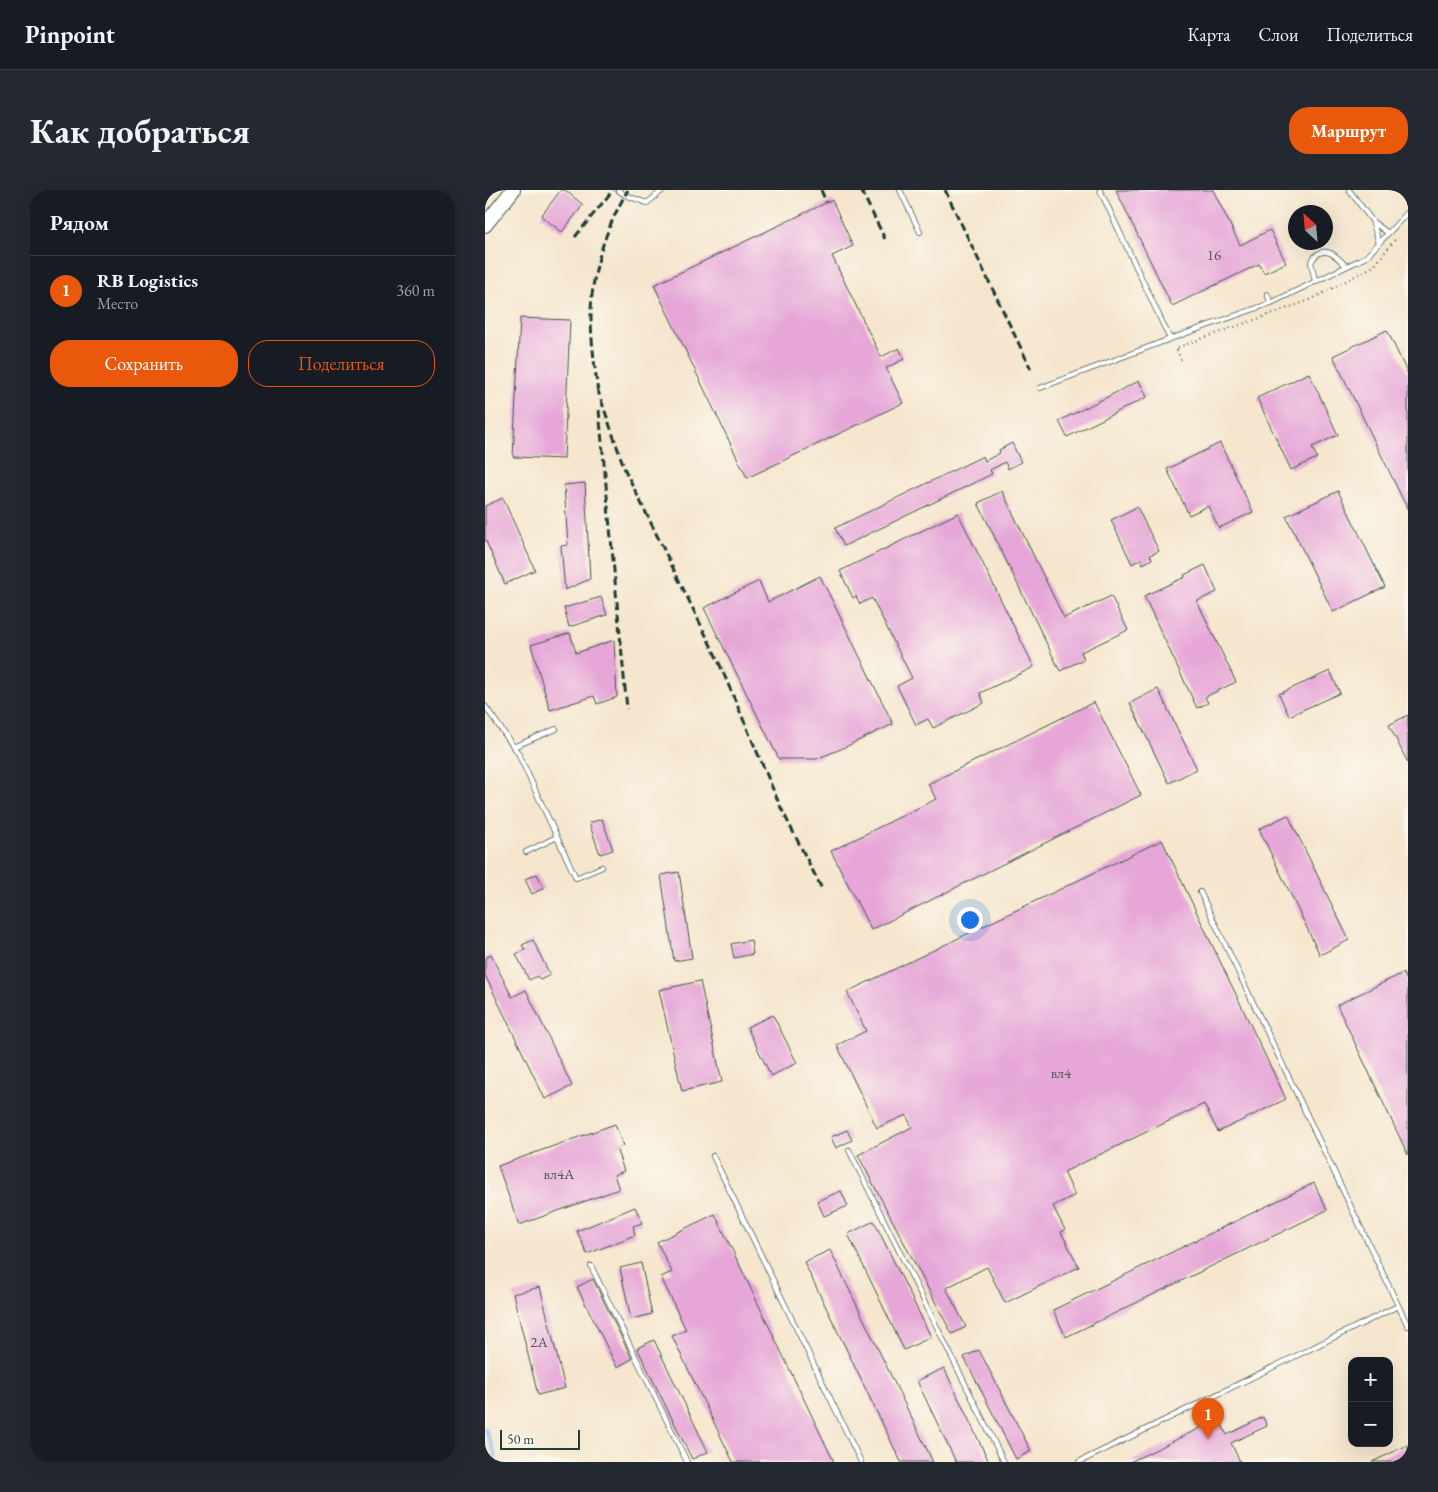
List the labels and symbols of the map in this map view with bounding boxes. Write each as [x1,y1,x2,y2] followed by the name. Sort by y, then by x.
[1288,205,1333,250] north arrow
[1207,245,1221,264] house number: 16
[957,907,983,933] your location
[1051,1063,1072,1082] house number: вл4
[544,1164,575,1183] house number: вл4А
[530,1332,548,1351] house number: 2А
[1192,1398,1224,1439] pin: 1
[500,1427,580,1450] scale bar

